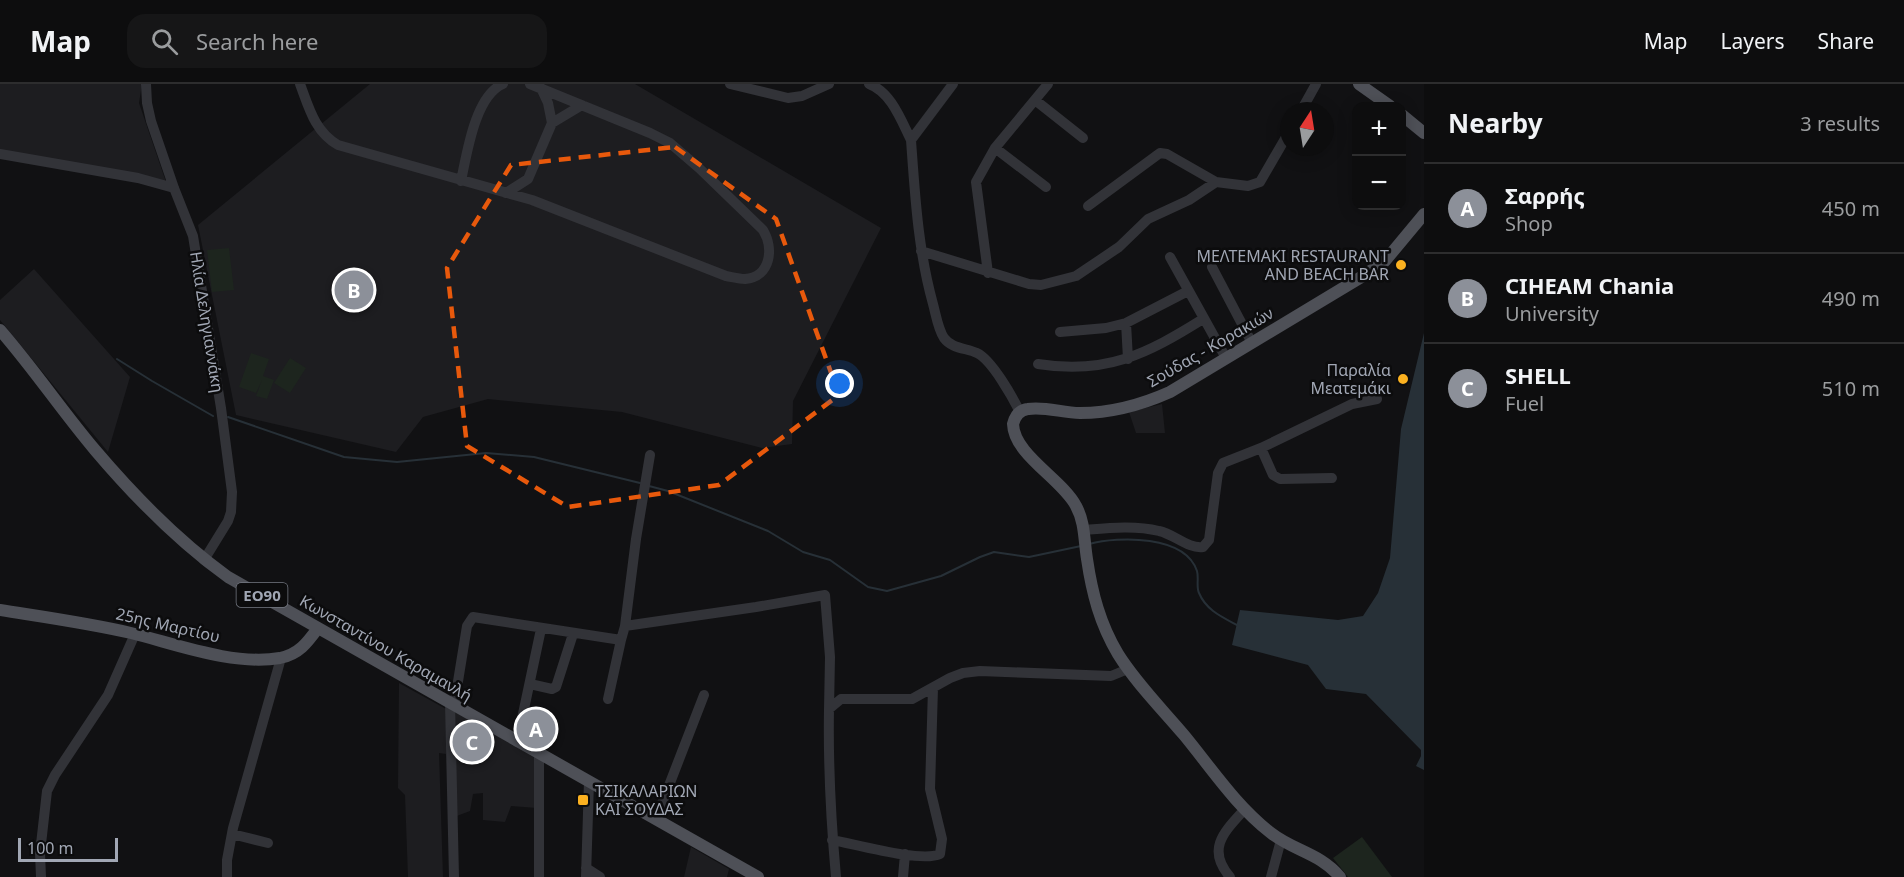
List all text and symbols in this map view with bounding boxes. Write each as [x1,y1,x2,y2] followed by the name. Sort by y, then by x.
[127,14,547,68] search box
[30,22,91,60] text: Map
[148,25,181,58] icon: search
[196,26,318,56] text: Search here
[1644,27,1688,55] text: Map
[1721,27,1785,55] text: Layers
[1818,27,1874,55] text: Share
[1280,102,1334,156] north arrow
[1352,102,1406,210] map controls
[1352,102,1406,156] button: +
[1448,105,1543,141] text: Nearby
[1800,110,1880,137] text: 3 results
[1352,156,1406,210] button: −
[1505,180,1585,210] text: Σαρρής
[1461,195,1474,222] text: A
[1822,195,1880,222] text: 450 m
[1505,210,1553,237] text: Shop
[1196,245,1389,285] place label: ΜΕΛΤΕΜΑΚΙ RESTAURANT AND BEACH BAR
[185,250,229,394] street label: Ηλία Δεληγιαννάκη
[1394,258,1408,272] marker: ΜΕΛΤΕΜΑΚΙ RESTAURANT AND BEACH BAR
[334,268,374,312] pin: B
[1505,270,1674,300] text: CIHEAM Chania
[1461,285,1474,312] text: B
[1822,285,1880,312] text: 490 m
[1505,300,1599,327] text: University
[1143,302,1277,392] street label: Σούδας - Κορακιών
[1311,359,1391,399] place label: Παραλία Μεατεμάκι
[1505,360,1571,390] text: SHELL
[825,369,854,398] your location
[1396,372,1410,386] marker: Παραλία Μεατεμάκι
[1461,375,1474,402] text: C
[1822,375,1880,402] text: 510 m
[1505,390,1544,417] text: Fuel
[236,583,288,607] road number: ΕΟ90
[296,590,476,706] street label: Κωνσταντίνου Καραμανλή
[114,602,222,648] street label: 25ης Μαρτίου
[516,706,556,752] pin: A
[452,720,492,764] pin: C
[595,780,697,820] place label: ΤΣΙΚΑΛΑΡΙΩΝ ΚΑΙ ΣΟΥΔΑΣ
[576,793,590,807] marker: ΤΣΙΚΑΛΑΡΙΩΝ ΚΑΙ ΣΟΥΔΑΣ
[18,835,118,862] scale bar
[27,837,74,859] text: 100 m

